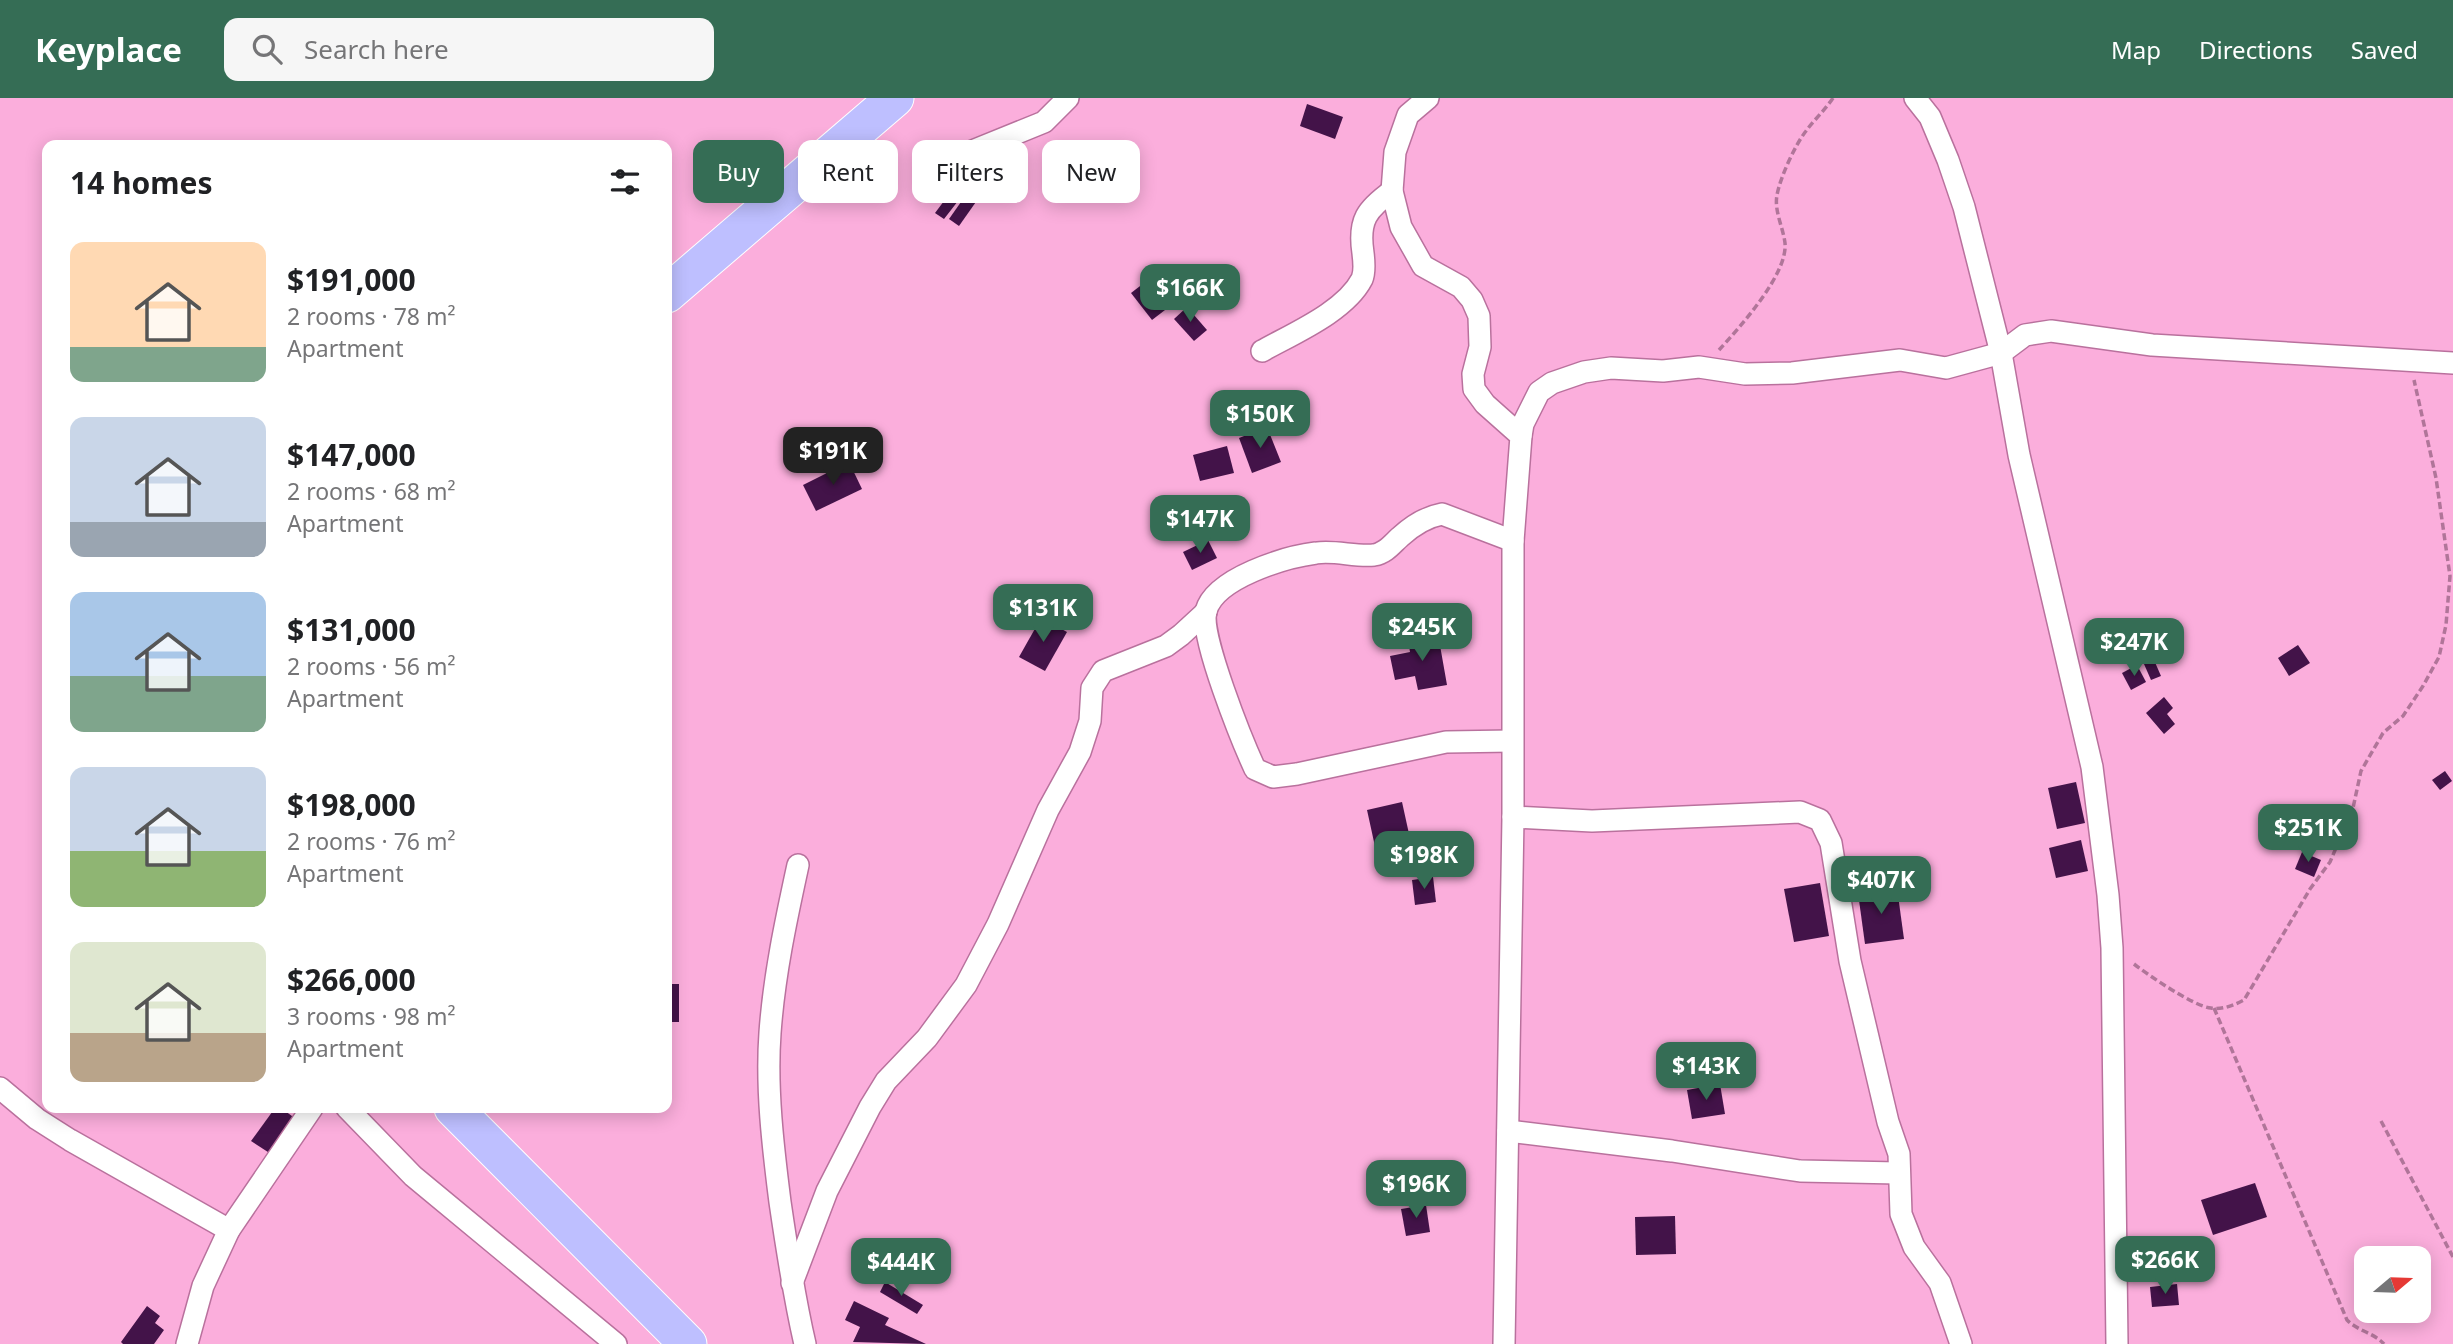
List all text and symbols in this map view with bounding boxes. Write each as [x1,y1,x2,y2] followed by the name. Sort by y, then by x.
[224,18,714,81] search box
[35,27,182,72] text: Keyplace
[248,30,286,68] icon: search
[304,31,449,67] text: Search here
[2111,33,2161,66] text: Map
[2199,33,2313,66] text: Directions
[2351,33,2418,66] text: Saved
[693,140,784,203] chip: Buy
[798,140,898,203] chip: Rent
[912,140,1028,203] chip: Filters
[1042,140,1140,203] chip: New
[70,162,213,203] text: 14 homes
[606,163,644,201] icon: filters
[287,259,416,300] text: $191,000
[1141,264,1239,324] pin: $166K
[126,270,210,354] icon: home
[1156,271,1224,303] text: $166K
[287,300,456,332] text: 2 rooms · 78 m²
[287,332,404,364] text: Apartment
[1211,390,1309,450] pin: $150K
[1226,397,1294,429] text: $150K
[784,428,882,487] pin: $191K
[287,434,416,475] text: $147,000
[799,434,867,466] text: $191K
[126,445,210,529] icon: home
[287,475,456,507] text: 2 rooms · 68 m²
[1151,496,1249,555] pin: $147K
[1166,502,1234,534] text: $147K
[287,507,404,539] text: Apartment
[994,584,1092,644] pin: $131K
[1009,591,1077,623] text: $131K
[1373,603,1471,663] pin: $245K
[287,609,416,650] text: $131,000
[1388,610,1456,642] text: $245K
[2085,618,2183,678] pin: $247K
[126,620,210,704] icon: home
[2100,625,2168,657] text: $247K
[287,650,456,682] text: 2 rooms · 56 m²
[287,682,404,714] text: Apartment
[287,784,416,825] text: $198,000
[126,795,210,879] icon: home
[2259,804,2357,864] pin: $251K
[2274,811,2342,843] text: $251K
[287,825,456,857] text: 2 rooms · 76 m²
[1375,832,1473,891] pin: $198K
[1390,838,1458,870] text: $198K
[1832,856,1930,916] pin: $407K
[287,857,404,889] text: Apartment
[1847,863,1915,895] text: $407K
[287,959,416,1000] text: $266,000
[126,970,210,1054] icon: home
[287,1000,456,1032] text: 3 rooms · 98 m²
[287,1032,404,1064] text: Apartment
[1657,1042,1755,1102] pin: $143K
[1672,1049,1740,1081] text: $143K
[1367,1160,1465,1220] pin: $196K
[1382,1167,1450,1199] text: $196K
[2116,1236,2214,1296] pin: $266K
[852,1238,950,1298] pin: $444K
[2131,1243,2199,1275] text: $266K
[867,1245,935,1277] text: $444K
[2354,1246,2431,1323] north arrow
[2354,1246,2431,1323] map controls

